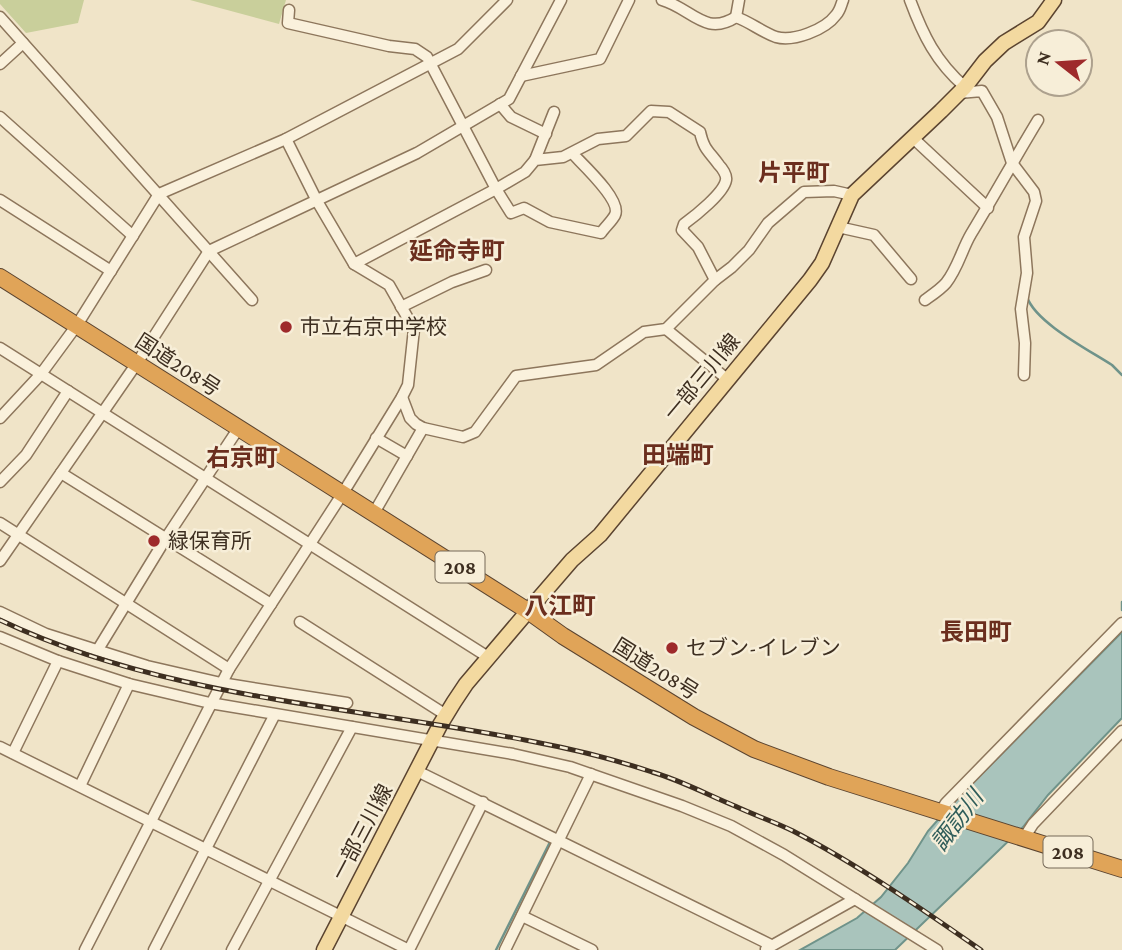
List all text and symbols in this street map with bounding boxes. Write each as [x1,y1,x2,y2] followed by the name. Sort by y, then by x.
[1024,28,1094,98] north arrow
[1031,49,1055,67] text: N
[758,159,830,186] district label: 片平町
[409,237,505,264] district label: 延命寺町
[300,315,447,339] place label: 市立右京中学校
[278,319,294,335] marker: 市立右京中学校
[131,329,225,401] street label: 国道208号
[659,329,745,425] street label: 一部三川線
[642,441,714,468] district label: 田端町
[206,444,278,471] district label: 右京町
[168,529,252,553] place label: 緑保育所
[146,533,162,549] marker: 緑保育所
[435,552,484,582] road number: 208
[524,592,596,619] district label: 八江町
[940,618,1012,645] district label: 長田町
[609,633,703,705] street label: 国道208号
[686,636,841,660] place label: セブン-イレブン
[664,640,680,656] marker: セブン-イレブン
[327,780,397,884] street label: 一部三川線
[926,782,990,855] water label: 諏訪川
[1044,836,1092,867] road number: 208

